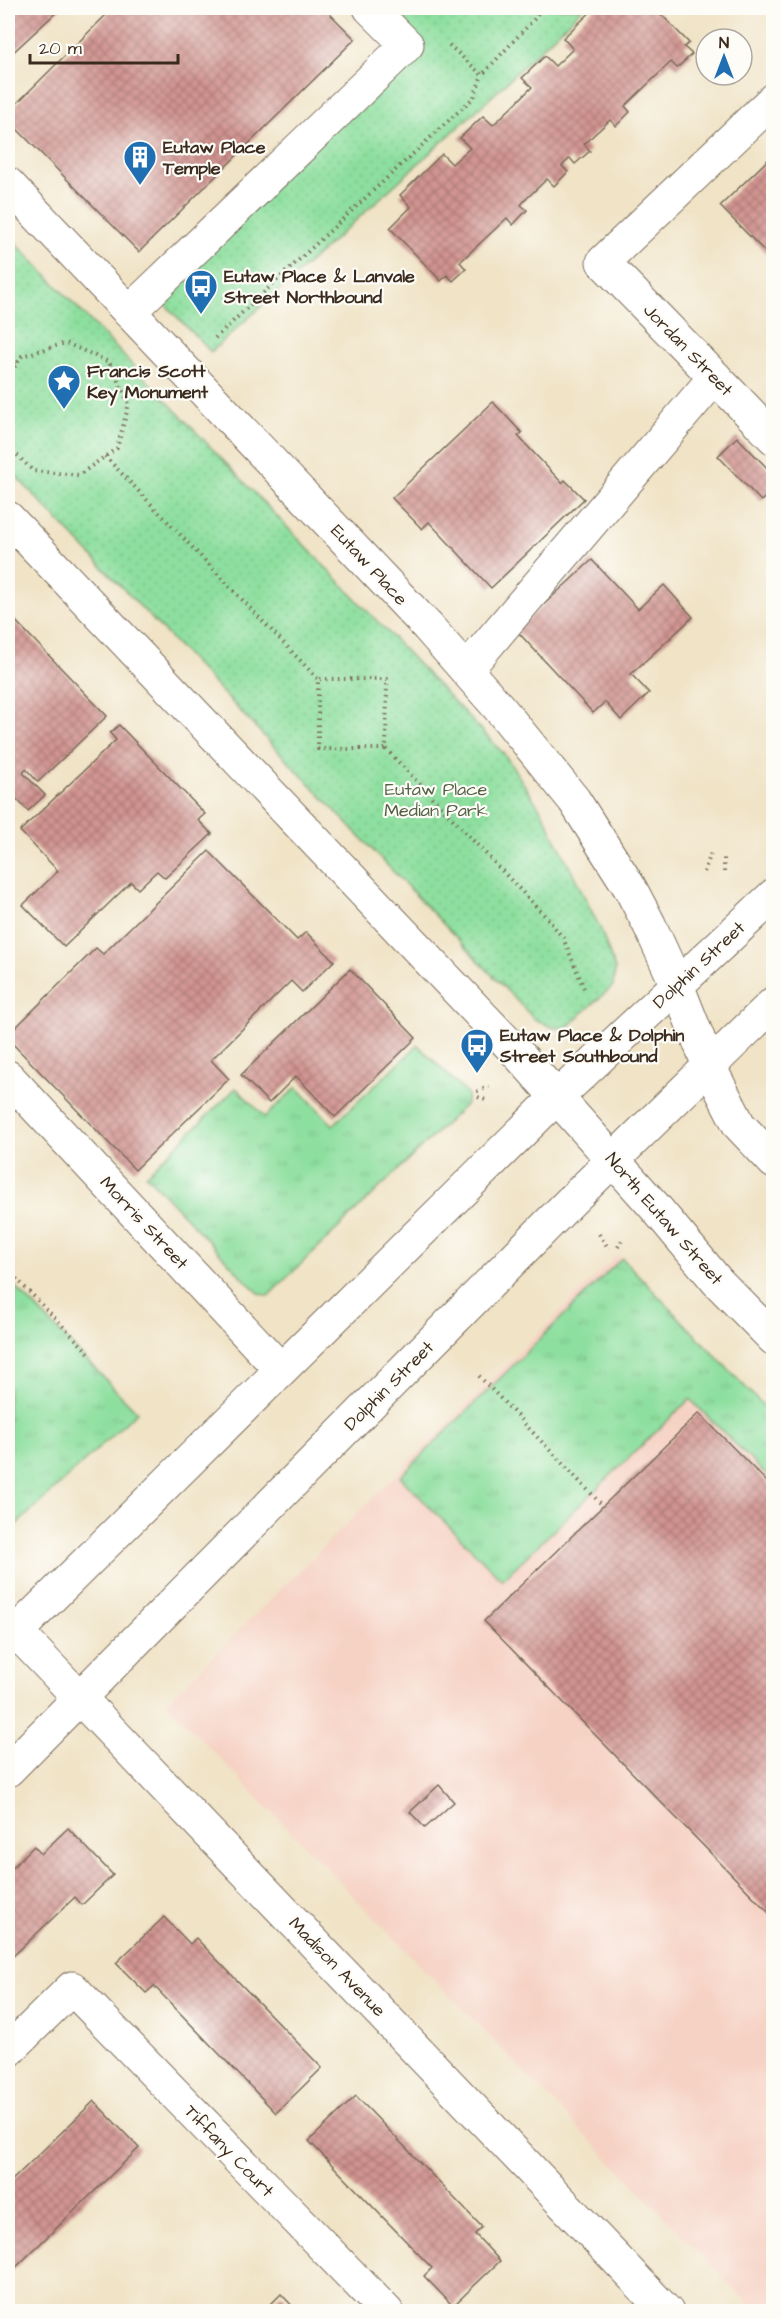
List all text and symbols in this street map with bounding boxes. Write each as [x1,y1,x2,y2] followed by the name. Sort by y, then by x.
[30,27,178,65] scale bar
[694,27,754,87] north arrow
[719,32,729,54] text: N
[39,36,82,61] text: 20 m
[162,135,266,181] place label: Eutaw Place Temple
[122,139,158,186] building icon: Eutaw Place Temple
[223,264,415,310] place label: Eutaw Place & Lanvale Street Northbound
[183,268,219,315] bus stop icon: Eutaw Place & Lanvale Street Northbound
[637,298,739,402] street label: Jordan Street
[87,359,209,406] place label: Francis Scott Key Monument
[46,363,82,410] place icon: Francis Scott Key Monument
[325,519,413,611] street label: Eutaw Place
[384,777,488,823] park label: Eutaw Place Median Park
[647,915,751,1014] street label: Dolphin Street
[499,1023,684,1069] place label: Eutaw Place & Dolphin Street Southbound
[459,1027,495,1074] bus stop icon: Eutaw Place & Dolphin Street Southbound
[599,1147,729,1291] street label: North Eutaw Street
[94,1171,194,1276] street label: Morris Street
[338,1335,440,1437] street label: Dolphin Street
[283,1912,391,2023] street label: Madison Avenue
[178,2099,280,2204] street label: Tiffany Court

